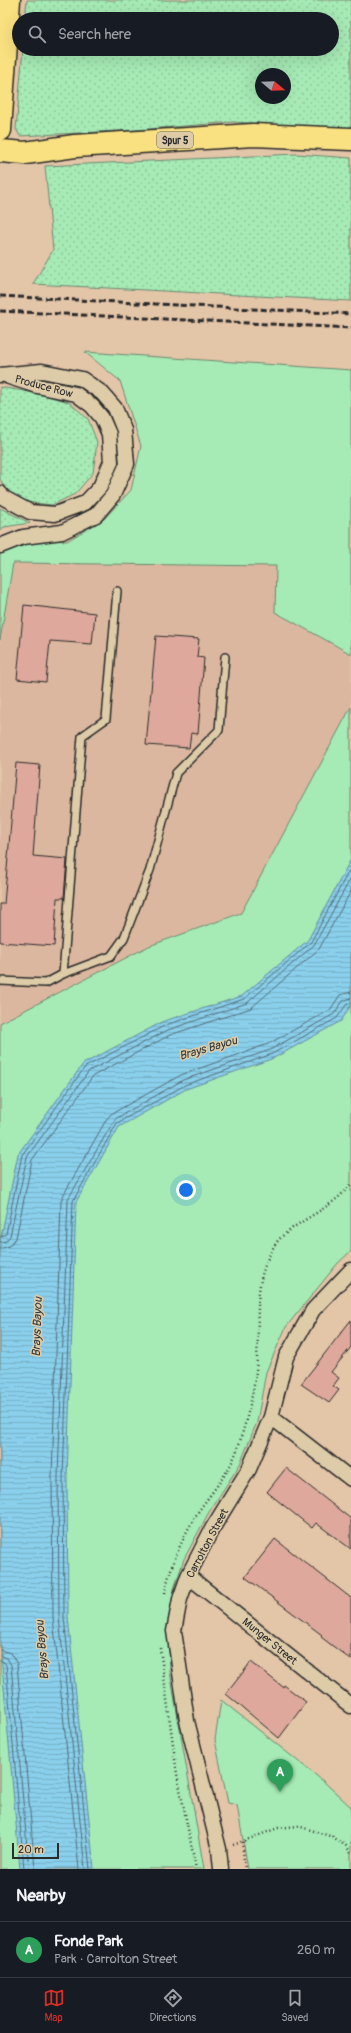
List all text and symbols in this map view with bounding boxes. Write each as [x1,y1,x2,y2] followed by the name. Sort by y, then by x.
[12,12,339,56] search box
[26,23,48,45] icon: search
[58,25,131,44] text: Search here
[255,68,291,104] north arrow
[157,132,193,148] road number: Spur 5
[14,373,75,401] street label: Produce Row
[177,1033,240,1064] water label: Brays Bayou
[176,1180,196,1200] your location
[29,1296,46,1357] water label: Brays Bayou
[184,1506,231,1580] street label: Carrolton Street
[240,1615,300,1668] street label: Munger Street
[32,1619,53,1680] water label: Brays Bayou
[267,1759,293,1792] pin: A
[12,1841,59,1860] scale bar
[18,1843,44,1856] text: 20 m
[16,1885,65,1906] text: Nearby
[54,1932,123,1951] text: Fonde Park
[25,1942,33,1958] text: A
[297,1942,335,1958] text: 260 m
[54,1951,177,1967] text: Park · Carrolton Street
[43,1987,65,2024] tab: Map
[150,1987,196,2024] tab: Directions
[281,1987,308,2024] tab: Saved

